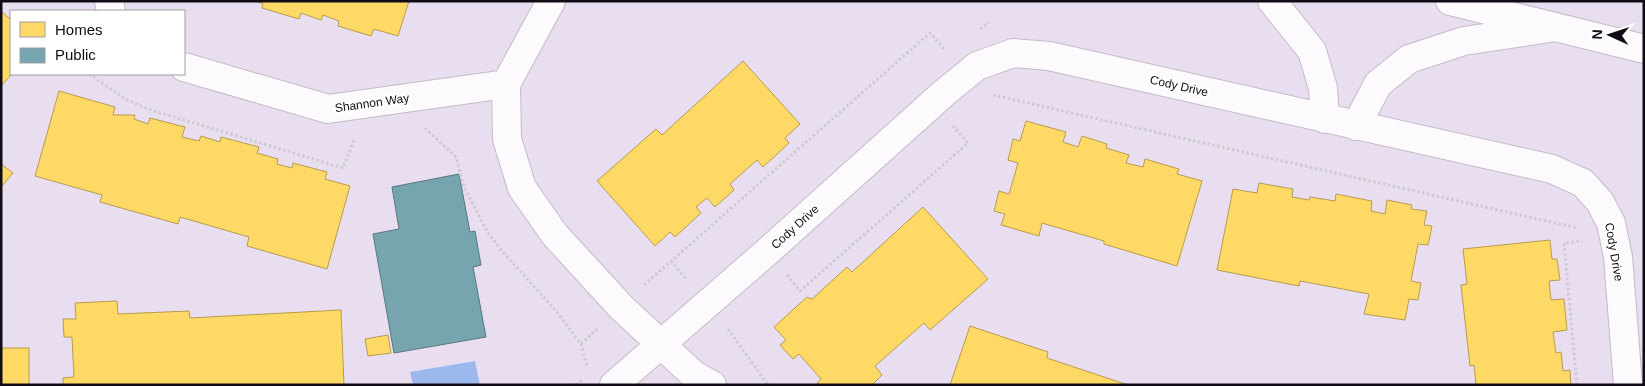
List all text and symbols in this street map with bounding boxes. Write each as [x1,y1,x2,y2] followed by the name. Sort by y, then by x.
[10,10,185,75] legend
[1585,10,1635,60] north arrow
[55,21,103,38] text: Homes
[1589,29,1605,40] text: N
[55,46,96,63] text: Public
[1149,73,1210,100] street label: Cody Drive
[334,91,410,115] street label: Shannon Way
[768,202,822,252] street label: Cody Drive
[1602,222,1626,283] street label: Cody Drive

